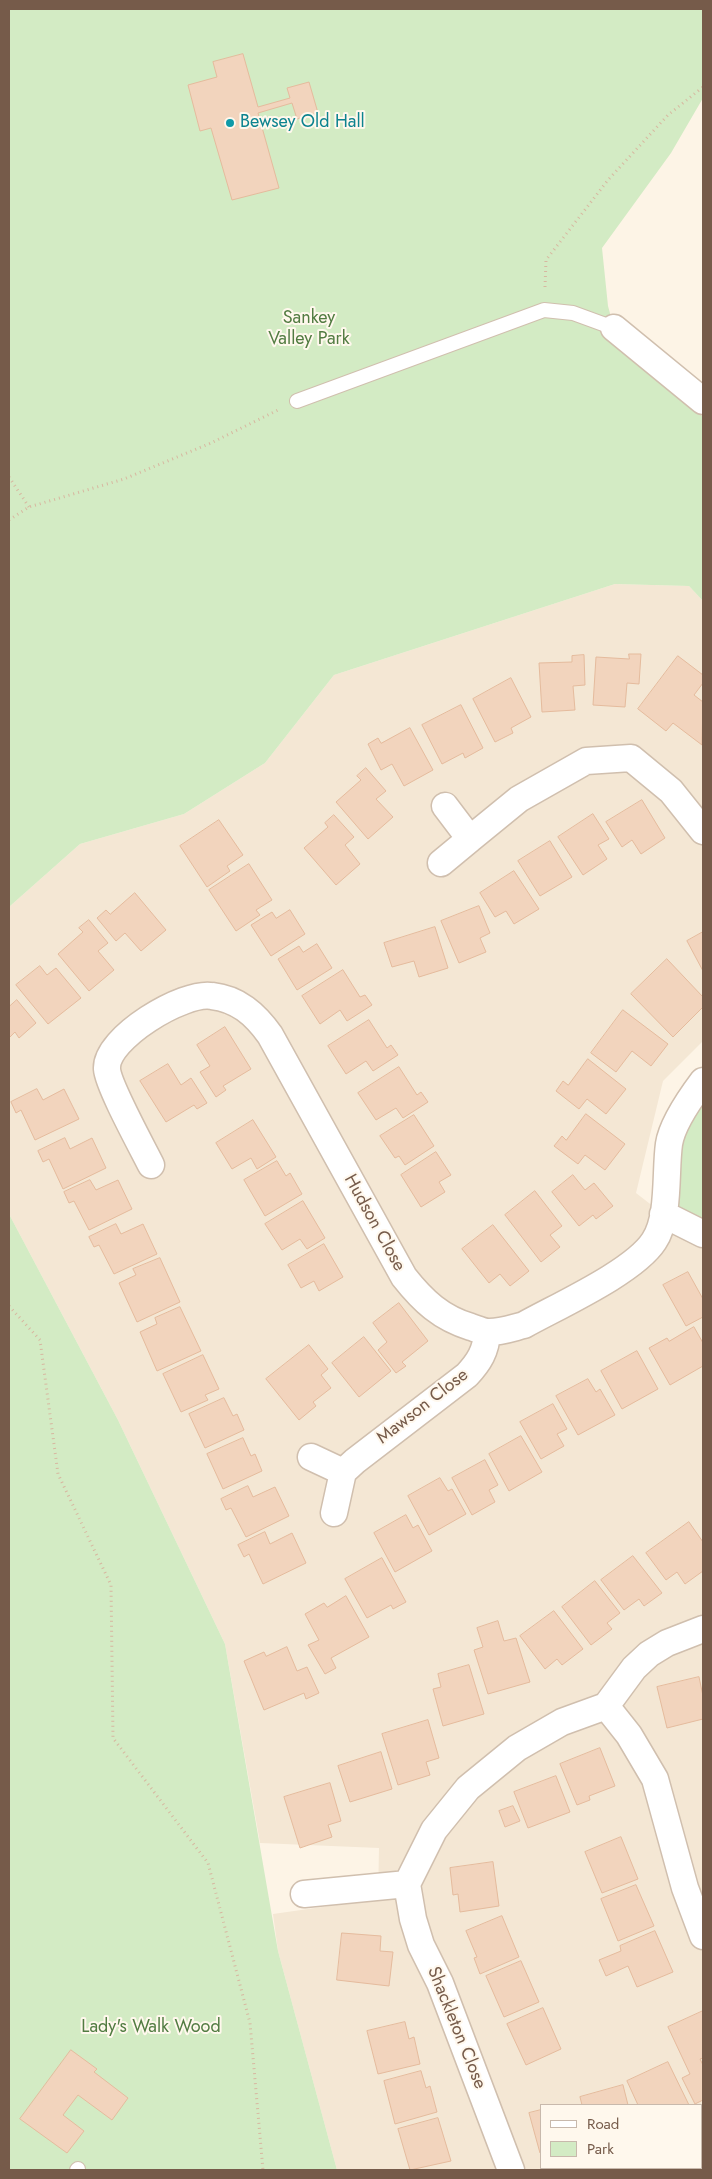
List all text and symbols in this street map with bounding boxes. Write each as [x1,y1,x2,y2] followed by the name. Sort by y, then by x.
[240,112,365,134] place label: Bewsey Old Hall
[224,117,236,129] marker: Bewsey Old Hall
[268,308,350,350] park label: Sankey Valley Park
[339,1171,409,1275] street label: Hudson Close
[373,1365,473,1449] street label: Mawson Close
[422,1964,490,2092] street label: Shackleton Close
[81,2017,221,2039] park label: Lady's Walk Wood
[540,2104,702,2169] legend
[587,2113,619,2135] text: Road
[587,2138,614,2160] text: Park

